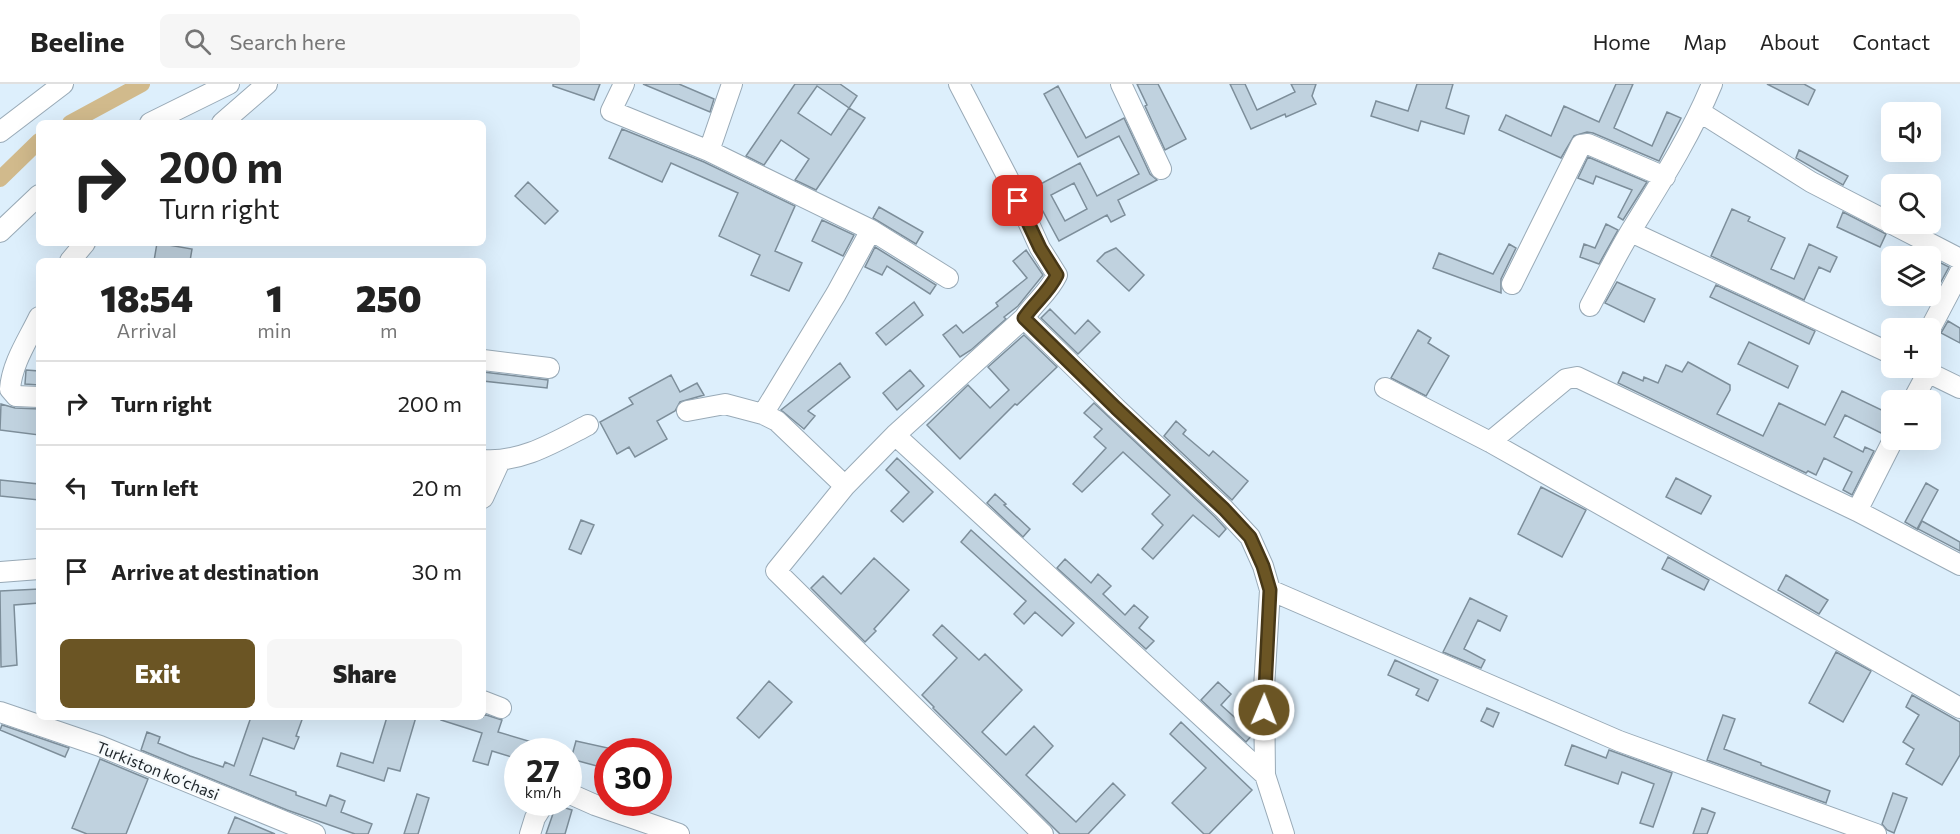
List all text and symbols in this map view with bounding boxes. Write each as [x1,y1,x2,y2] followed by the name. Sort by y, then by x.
[160,14,580,68] search box
[30,24,124,58] text: Beeline
[181,25,214,58] icon: search
[229,28,346,55] text: Search here
[1593,29,1650,54] text: Home
[1683,29,1727,54] text: Map
[1760,29,1819,54] text: About
[1852,29,1930,54] text: Contact
[1881,102,1941,450] map controls
[1881,102,1941,162] button: sound
[159,140,283,192] text: 200 m
[60,144,138,222] icon: right
[1881,174,1941,234] button: search
[992,175,1043,226] pin
[1001,184,1034,217] icon: arrive
[159,192,279,225] text: Turn right
[1881,246,1941,306] button: layers
[100,275,193,319] text: 18:54
[266,275,283,319] text: 1
[356,275,422,319] text: 250
[116,318,177,342] text: Arrival
[257,318,291,342] text: min
[380,318,397,342] text: m
[1881,318,1941,378] button: +
[60,387,93,420] icon: right
[111,390,212,417] text: Turn right
[398,390,462,417] text: 200 m
[1881,390,1941,450] button: −
[60,471,93,504] icon: left
[111,474,198,501] text: Turn left
[412,474,462,501] text: 20 m
[60,555,93,588] icon: arrive
[111,558,319,585] text: Arrive at destination
[412,558,462,585] text: 30 m
[60,639,255,708] button: Exit
[267,639,462,708] button: Share
[1232,678,1296,742] position arrow
[94,737,222,803] street label: Turkiston koʻchasi
[594,738,672,816] speed limit sign: 30
[526,751,560,788] text: 27
[525,783,561,801] text: km/h

